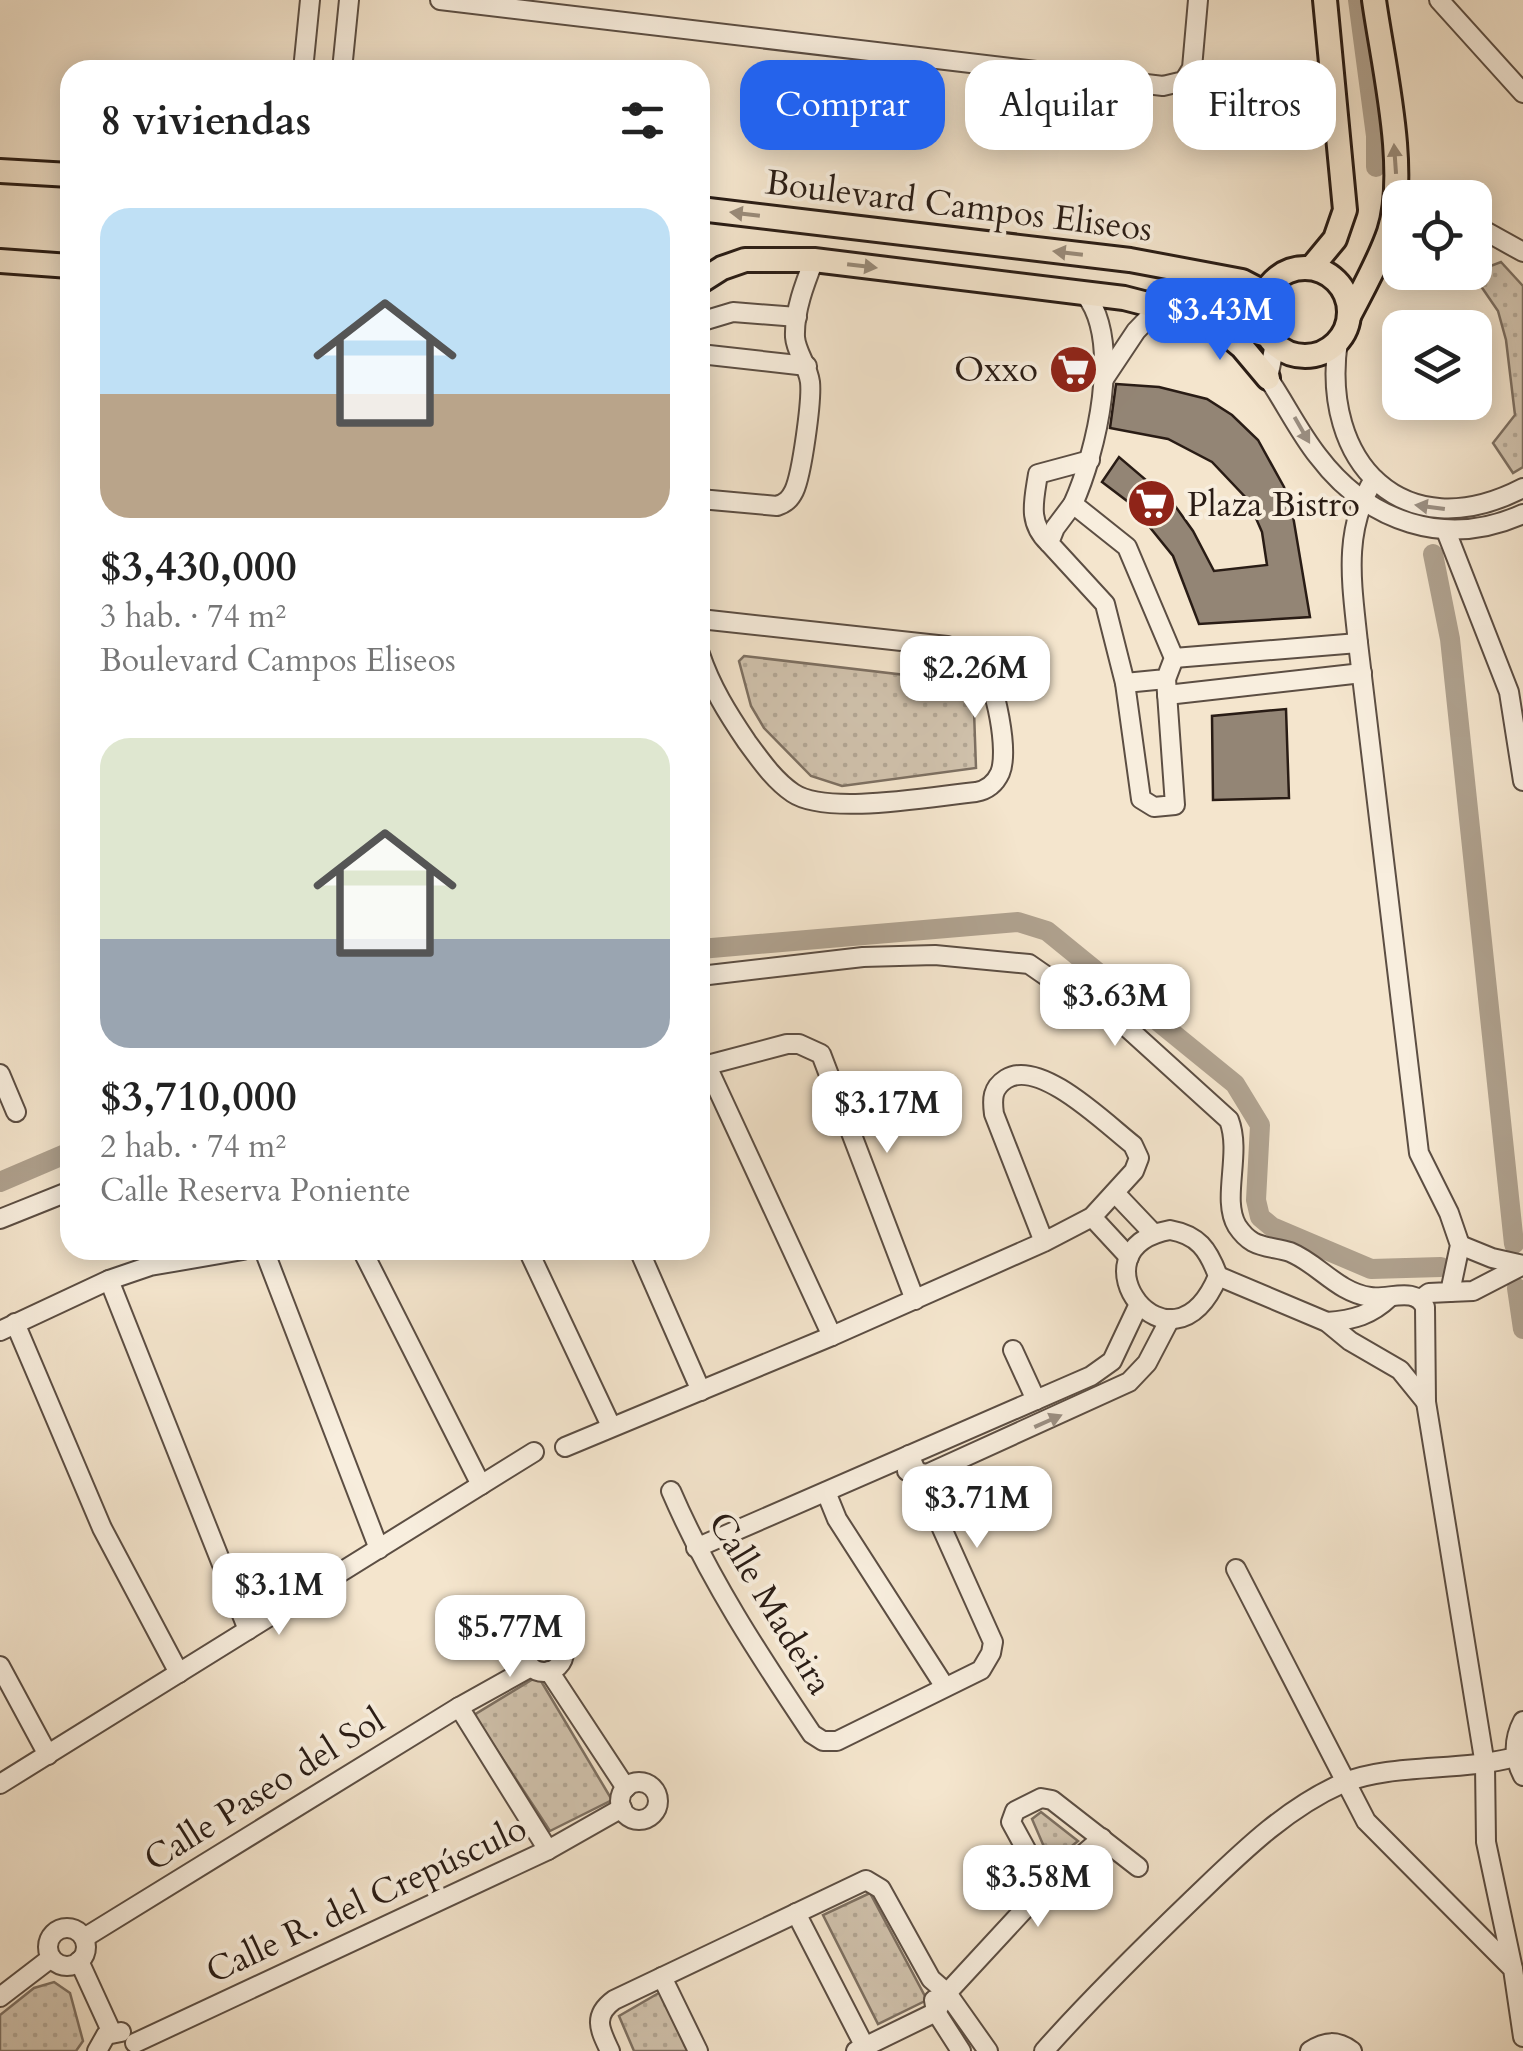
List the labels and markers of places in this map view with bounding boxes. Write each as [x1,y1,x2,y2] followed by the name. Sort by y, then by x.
[1139,278,1301,363] pin: $3.43M
[1047,343,1099,395] supermarket icon: Oxxo
[954,346,1038,394] place label: Oxxo
[1126,478,1178,530] supermarket icon: Plaza Bistro
[1187,481,1360,529] place label: Plaza Bistro
[894,636,1056,721] pin: $2.26M
[1034,964,1196,1049] pin: $3.63M
[806,1071,968,1156] pin: $3.17M
[896,1466,1058,1551] pin: $3.71M
[209,1553,349,1638] pin: $3.1M
[429,1595,591,1680] pin: $5.77M
[957,1845,1119,1930] pin: $3.58M

